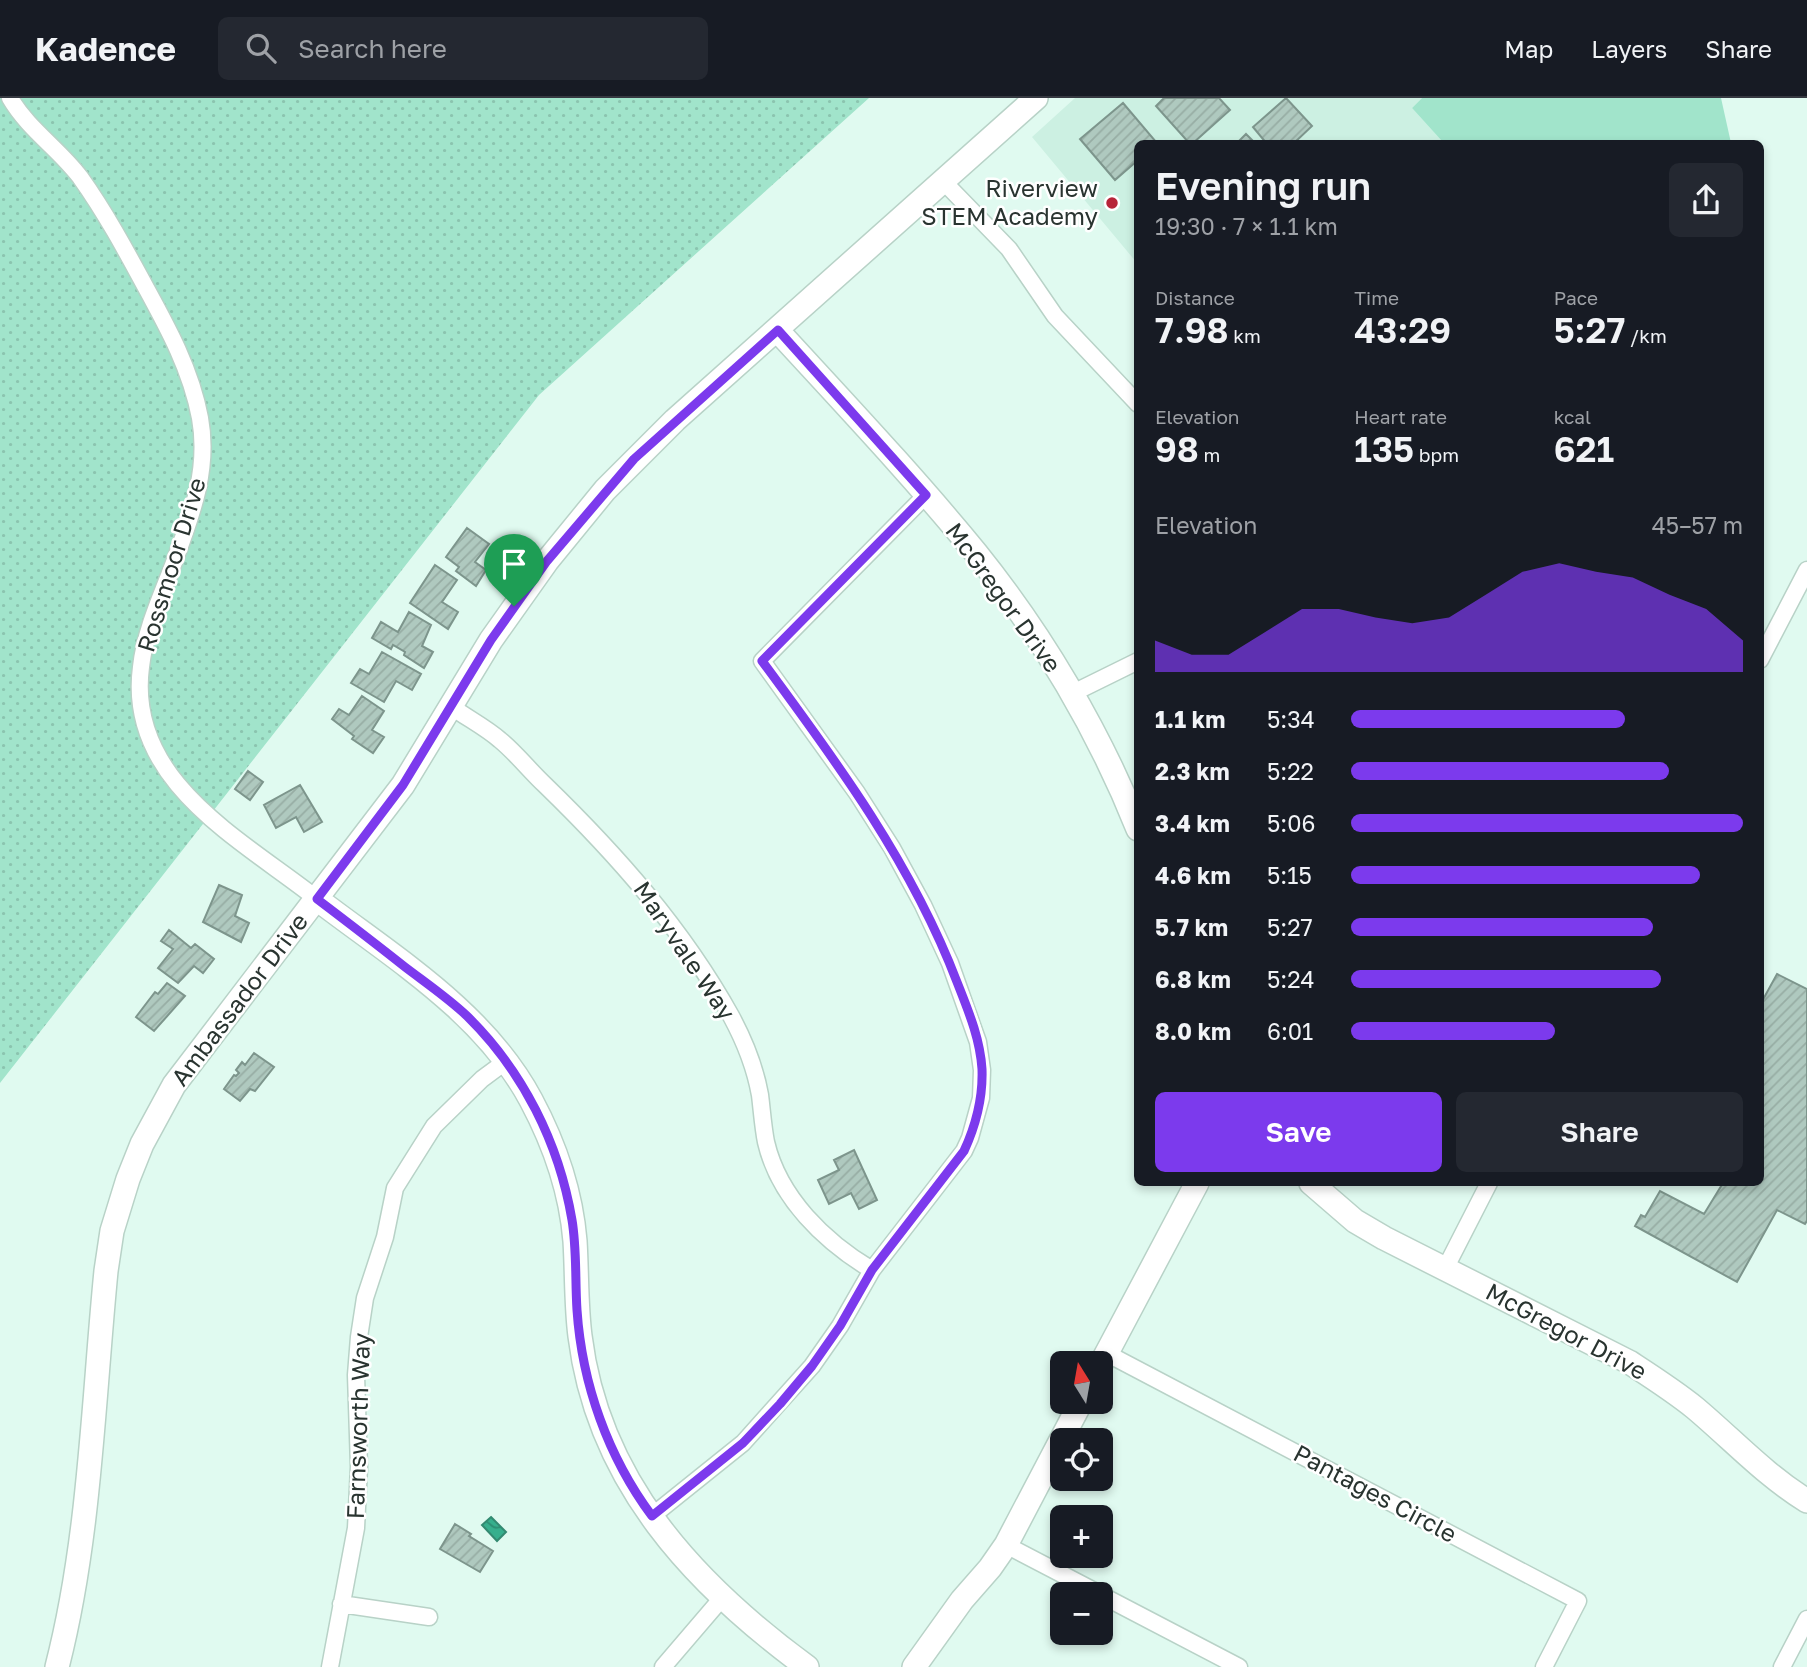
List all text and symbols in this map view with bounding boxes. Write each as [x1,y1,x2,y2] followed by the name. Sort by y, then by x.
[218,17,708,80] search box
[35,29,176,68] text: Kadence
[242,29,280,67] icon: search
[298,33,447,64] text: Search here
[1504,34,1553,63] text: Map
[1591,34,1667,63] text: Layers
[1705,34,1772,63] text: Share
[1155,163,1371,208] text: Evening run
[1669,163,1743,237] button: share
[921,173,1098,230] place label: Riverview STEM Academy
[1104,195,1120,211] marker: Riverview STEM Academy
[1155,212,1338,240] text: 19:30 · 7 × 1.1 km
[1155,286,1235,309] text: Distance
[1354,286,1399,309] text: Time
[1554,286,1598,309] text: Pace
[1155,309,1229,351] text: 7.98
[1354,309,1451,351] text: 43:29
[1554,309,1625,351] text: 5:27
[1229,324,1261,347] text: km
[1625,324,1667,347] text: /km
[1155,405,1240,428] text: Elevation
[1354,405,1447,428] text: Heart rate
[1554,405,1591,428] text: kcal
[1155,428,1199,470] text: 98
[1354,428,1414,470] text: 135
[1554,428,1614,470] text: 621
[1199,443,1220,466] text: m
[1414,443,1459,466] text: bpm
[130,474,211,655] street label: Rossmoor Drive
[1155,511,1257,539] text: Elevation
[1652,511,1743,539] text: 45–57 m
[940,517,1068,678] street label: McGregor Drive
[484,534,544,606] pin
[495,545,533,583] icon: arrive
[1155,705,1225,733] text: 1.1 km
[1267,705,1315,733] text: 5:34
[1155,757,1230,785] text: 2.3 km
[1267,757,1314,785] text: 5:22
[1155,809,1230,837] text: 3.4 km
[1267,809,1315,837] text: 5:06
[1155,861,1231,889] text: 4.6 km
[1267,861,1312,889] text: 5:15
[628,875,742,1025] street label: Maryvale Way
[164,907,313,1091] street label: Ambassador Drive
[1155,913,1228,941] text: 5.7 km
[1267,913,1313,941] text: 5:27
[1155,965,1231,993] text: 6.8 km
[1267,965,1315,993] text: 5:24
[1155,1017,1231,1045] text: 8.0 km
[1267,1017,1313,1045] text: 6:01
[1155,1092,1442,1172] button: Save
[1456,1092,1743,1172] button: Share
[1481,1276,1652,1385] street label: McGregor Drive
[340,1332,375,1520] street label: Farnsworth Way
[1050,1351,1113,1414] north arrow
[1050,1351,1113,1645] map controls
[1050,1428,1113,1491] button: locate
[1289,1438,1462,1548] street label: Pantages Circle
[1050,1505,1113,1568] button: +
[1050,1582,1113,1645] button: −

